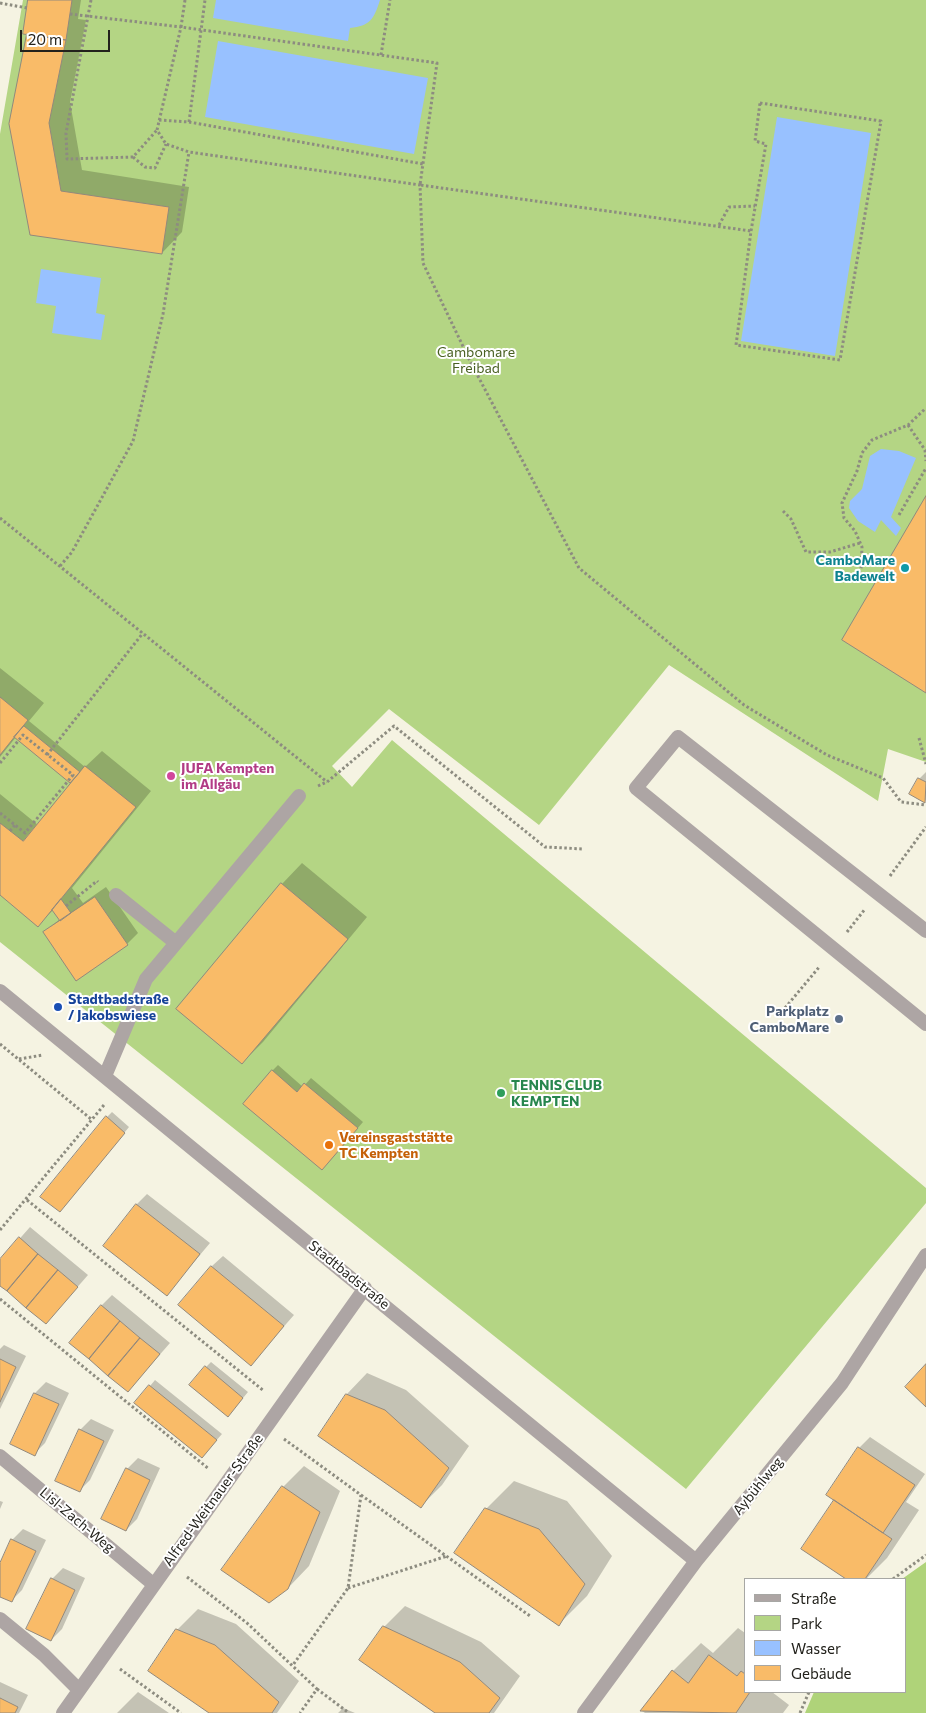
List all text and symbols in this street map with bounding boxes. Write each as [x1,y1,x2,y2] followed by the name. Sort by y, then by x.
[22,20,112,52] scale bar
[28,30,62,48] text: 20 m
[437,344,515,377] park label: Cambomare Freibad
[816,552,895,584] place label: CamboMare Badewelt
[899,562,911,574] marker: CamboMare Badewelt
[181,760,274,792] place label: JUFA Kempten im Allgäu
[165,770,177,782] marker: JUFA Kempten im Allgäu
[68,991,169,1024] place label: Stadtbadstraße / Jakobswiese
[52,1001,64,1013] marker: Stadtbadstraße / Jakobswiese
[750,1003,829,1036] place label: Parkplatz CamboMare
[833,1013,845,1025] marker: Parkplatz CamboMare
[511,1077,602,1110] place label: TENNIS CLUB KEMPTEN
[495,1087,507,1099] marker: TENNIS CLUB KEMPTEN
[339,1129,453,1162] place label: Vereinsgaststätte TC Kempten
[323,1139,335,1151] marker: Vereinsgaststätte TC Kempten
[305,1237,393,1313] street label: Stadtbadstraße
[159,1431,267,1569] street label: Alfred-Weitnauer-Straße
[729,1454,787,1518] street label: Aybühlweg
[36,1484,118,1556] street label: Lisl-Zach-Weg
[744,1578,906,1693] legend
[791,1589,837,1607] text: Straße
[791,1614,822,1632] text: Park
[791,1639,841,1657] text: Wasser
[791,1664,852,1682] text: Gebäude

